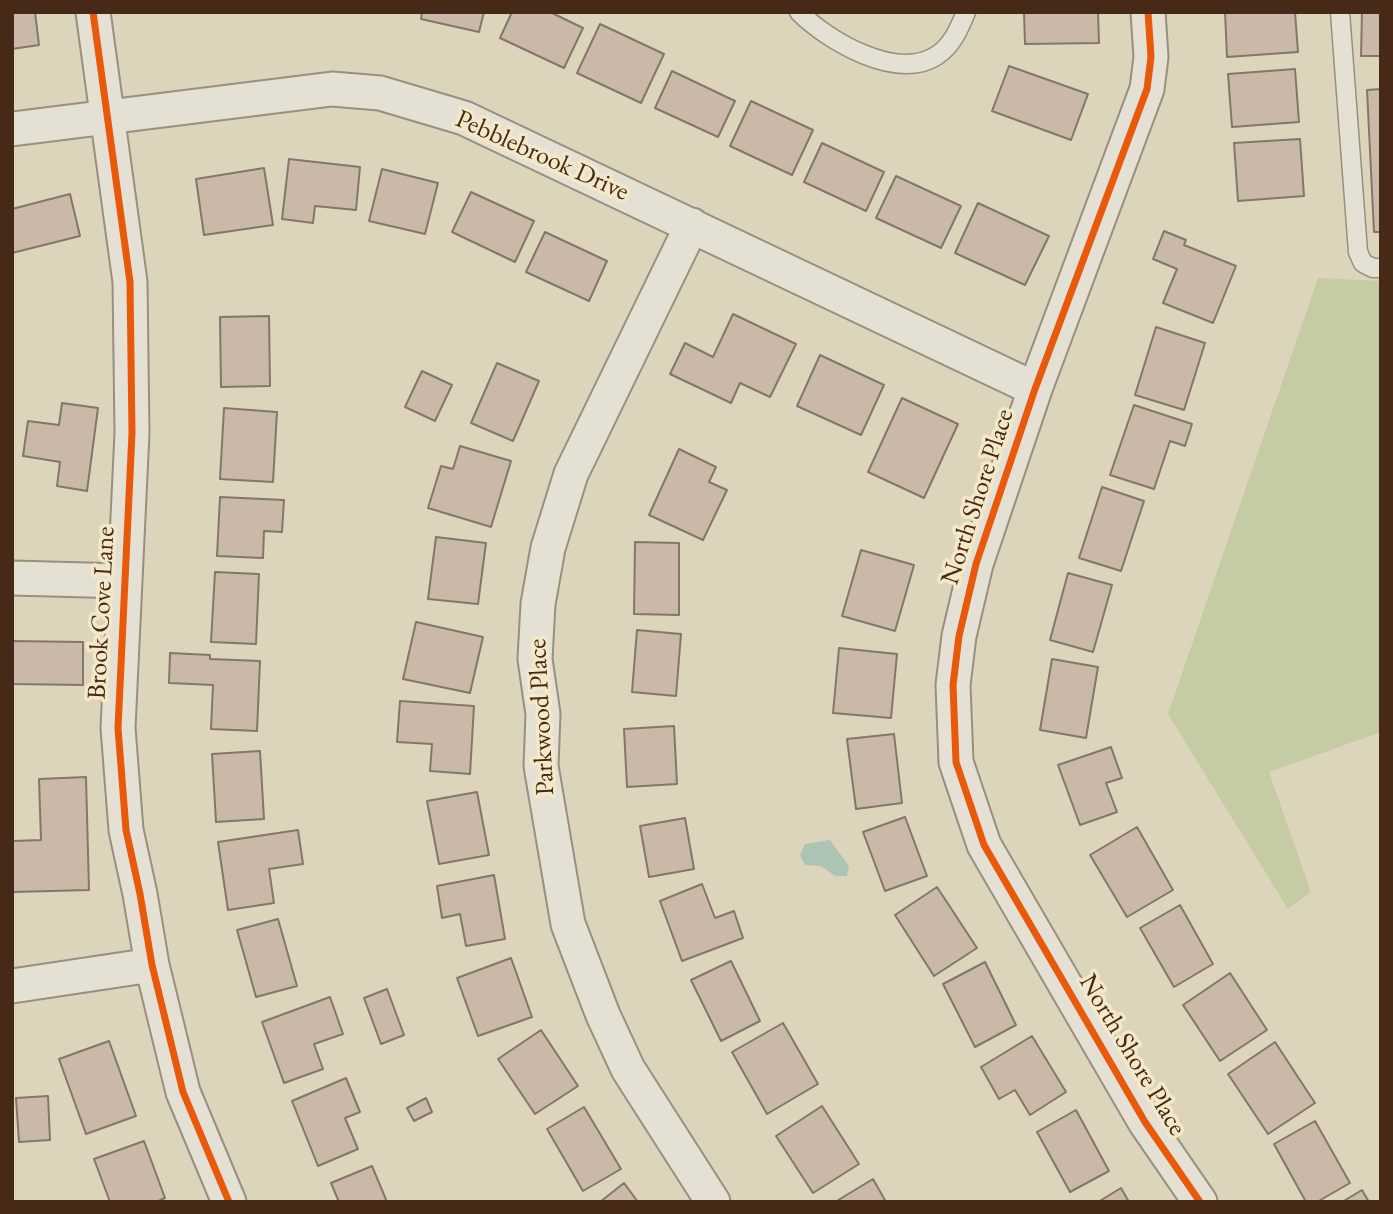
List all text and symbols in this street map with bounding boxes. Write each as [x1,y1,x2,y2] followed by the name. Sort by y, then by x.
[451,104,633,208] street label: Pebblebrook Drive
[935,405,1021,589] street label: North Shore Place
[82,526,122,700] street label: Brook Cove Lane
[522,638,562,796] street label: Parkwood Place
[1072,969,1192,1141] street label: North Shore Place

